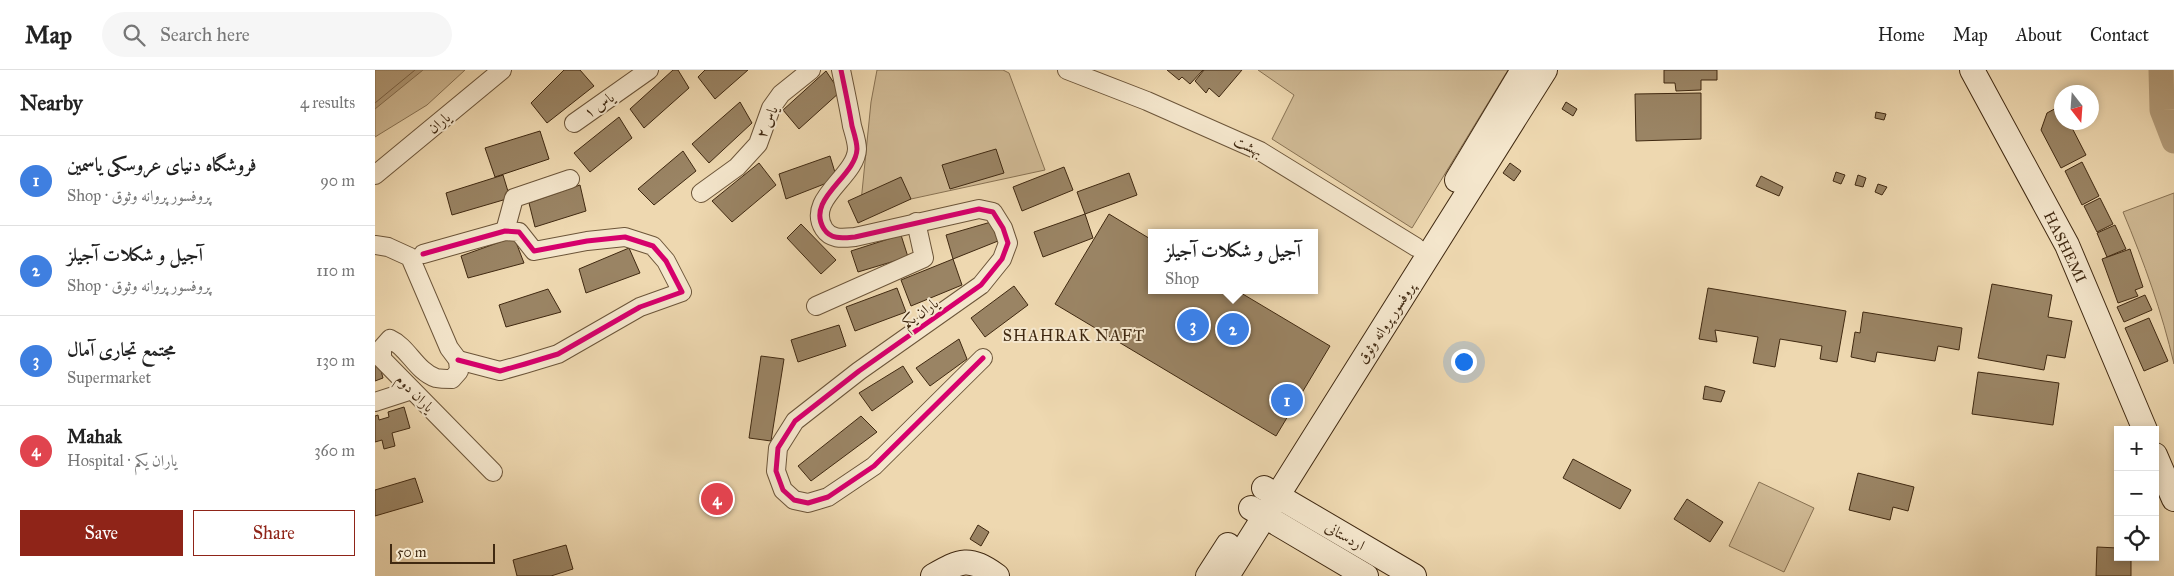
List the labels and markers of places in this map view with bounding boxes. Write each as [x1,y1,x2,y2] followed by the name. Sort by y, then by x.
[1177,306,1209,344] pin: 3
[1217,310,1249,348] pin: 2
[1271,381,1303,419] pin: 1
[701,480,733,518] pin: 4

